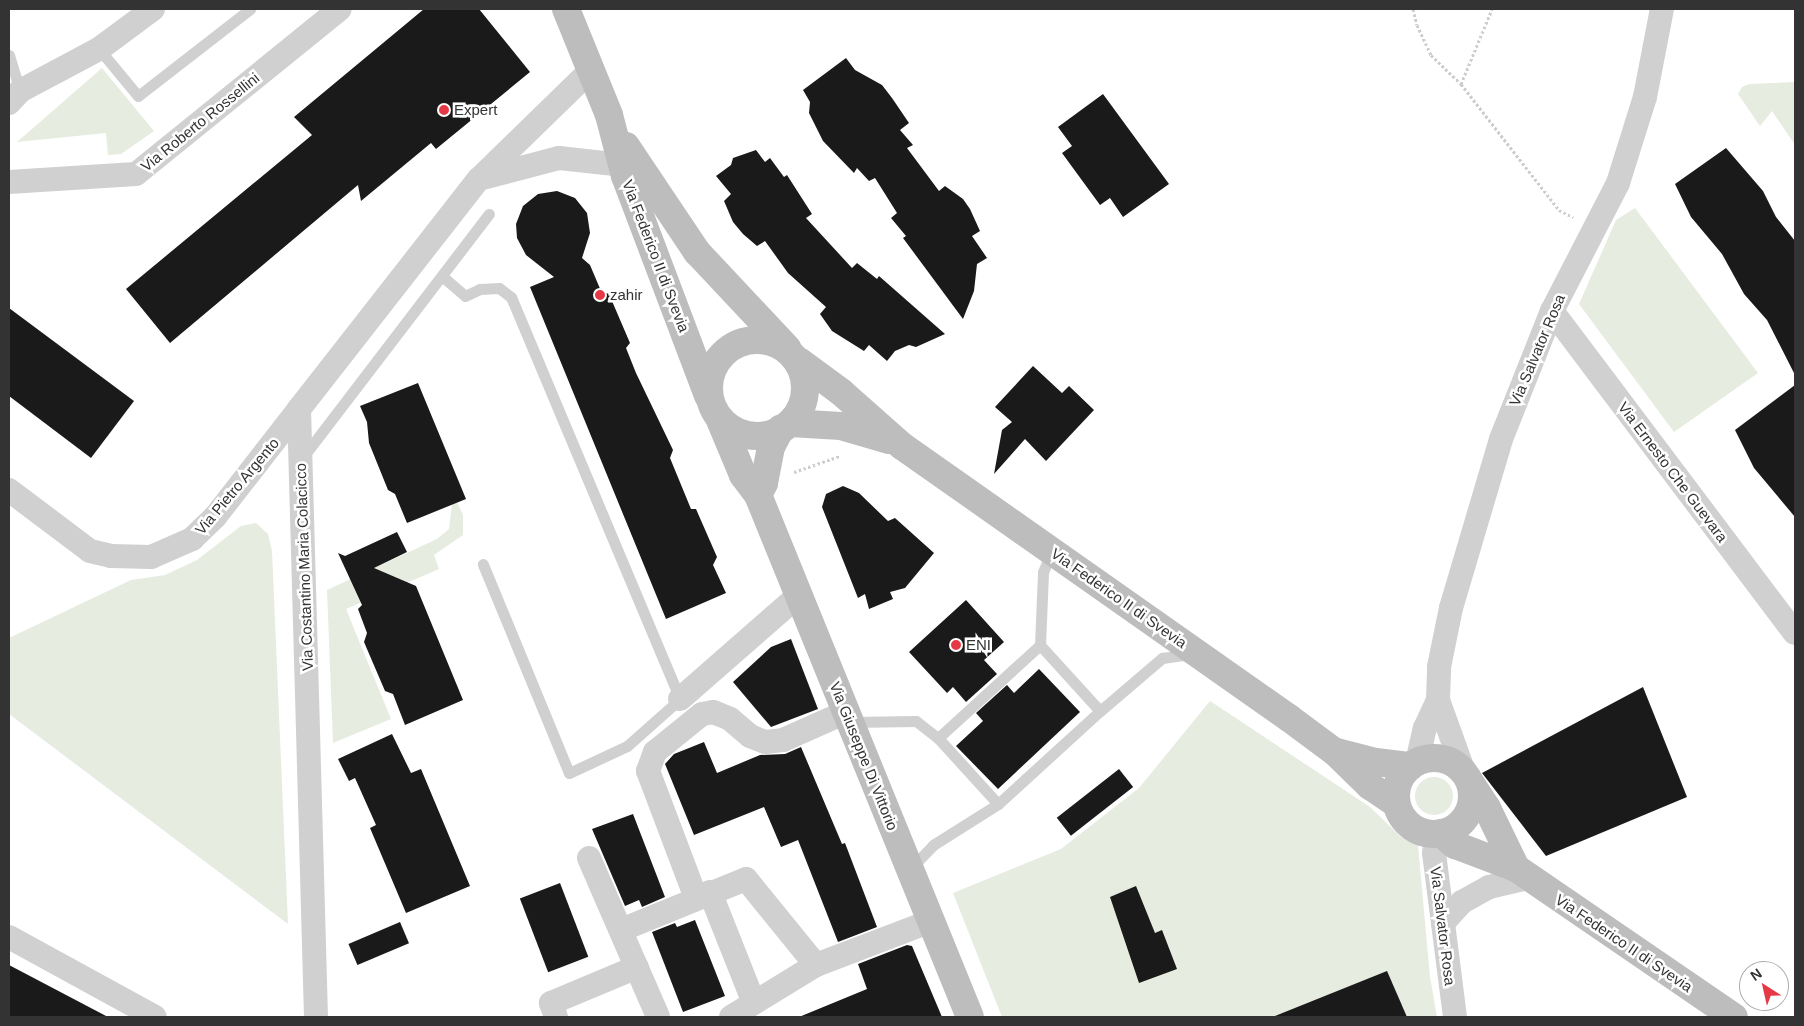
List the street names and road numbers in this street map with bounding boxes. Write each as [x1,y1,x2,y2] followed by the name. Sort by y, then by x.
[137,69,263,175] street label: Via Roberto Rossellini
[619,177,693,335] street label: Via Federico II di Svevia
[1505,291,1569,409] street label: Via Salvator Rosa
[1614,398,1732,546] street label: Via Ernesto Che Guevara
[191,434,283,538] street label: Via Pietro Argento
[291,463,317,671] street label: Via Costantino Maria Colacicco
[1048,544,1190,652] street label: Via Federico II di Svevia
[826,679,902,833] street label: Via Giuseppe Di Vittorio
[1427,865,1459,987] street label: Via Salvator Rosa
[1552,890,1696,996] street label: Via Federico II di Svevia

